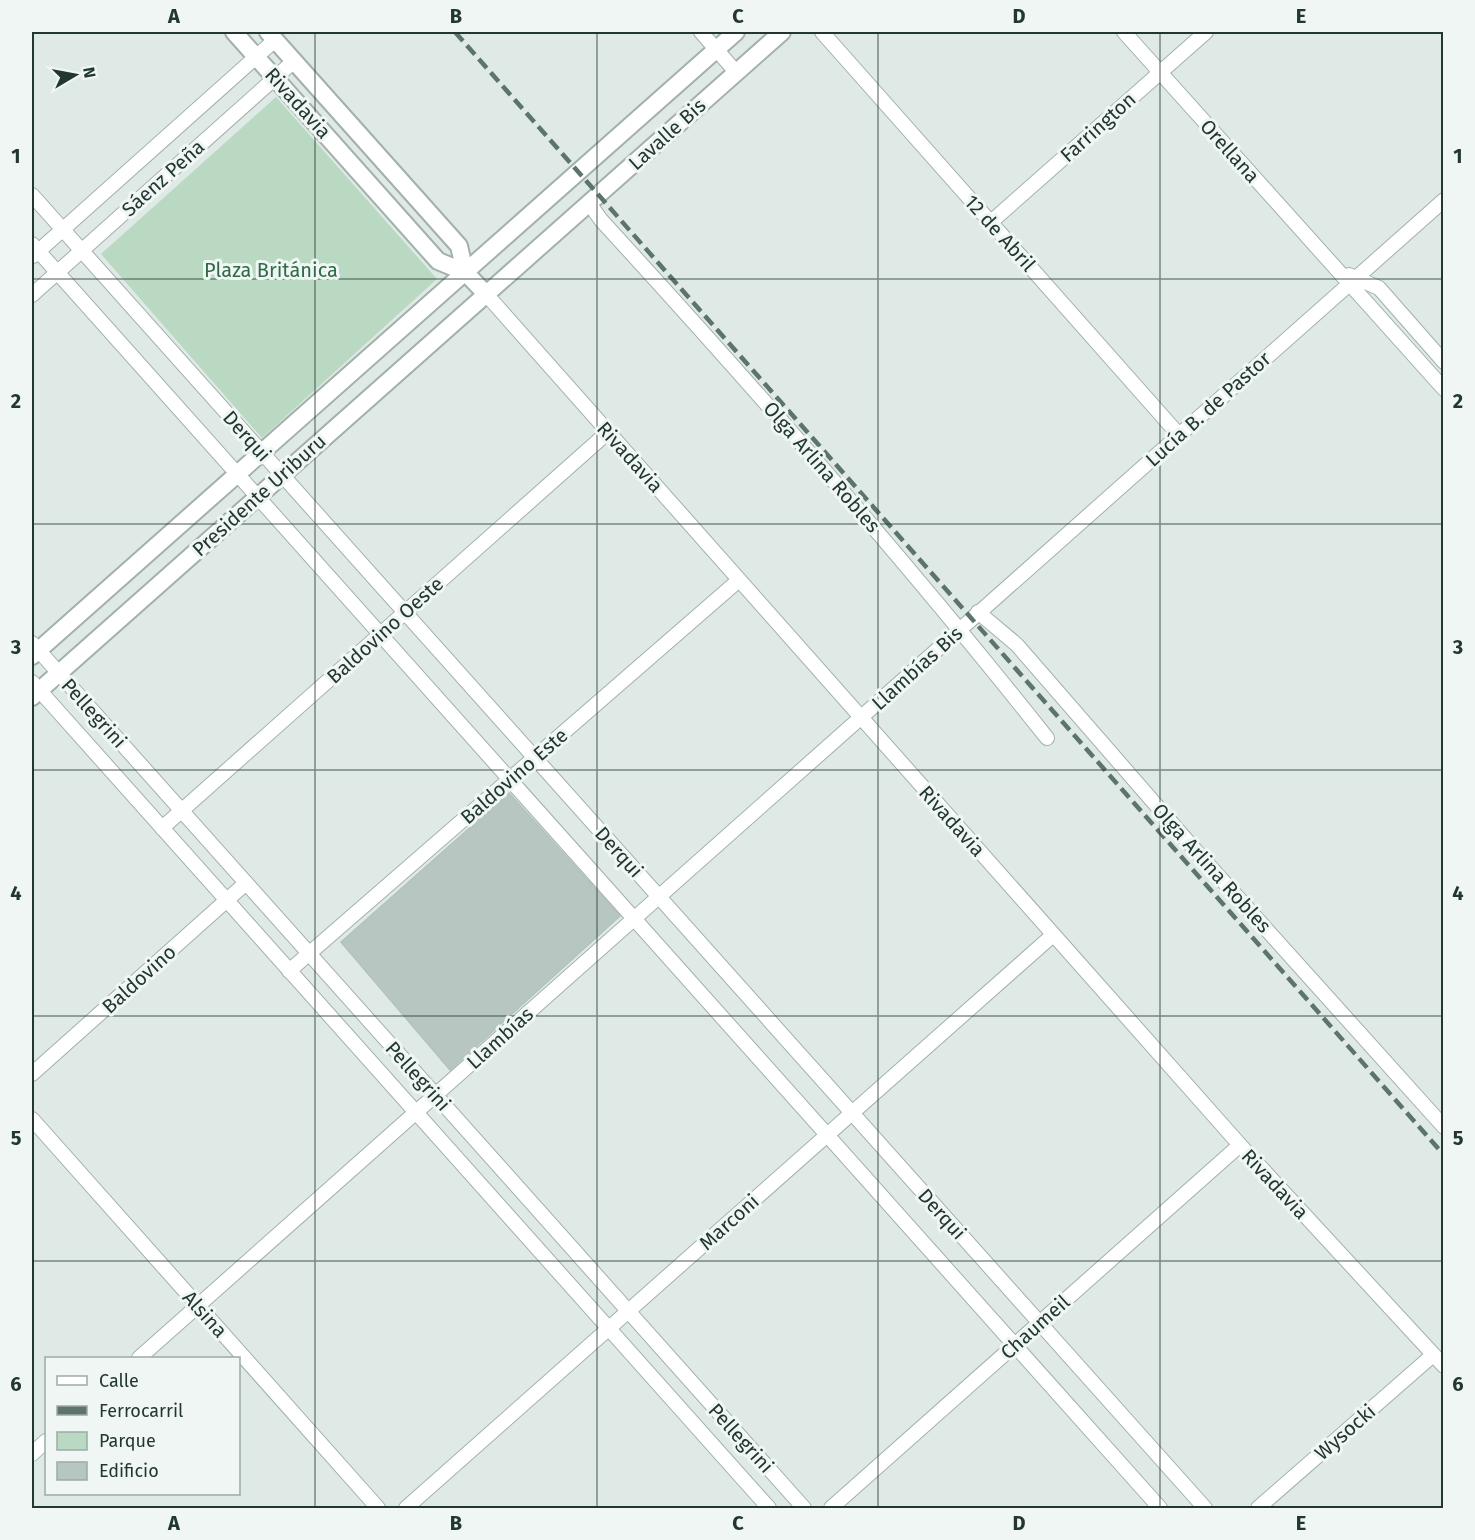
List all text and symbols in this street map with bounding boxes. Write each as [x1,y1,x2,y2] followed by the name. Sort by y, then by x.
[167,4,181,28] text: A
[450,4,462,28] text: B
[732,4,744,28] text: C
[1012,4,1026,28] text: D
[1296,4,1306,28] text: E
[45,45,105,105] north arrow
[260,63,336,143] street label: Rivadavia
[79,66,100,79] text: N
[1055,87,1141,167] street label: Farrington
[623,93,711,175] street label: Lavalle Bis
[1195,114,1265,188] street label: Orellana
[117,135,209,221] street label: Sáenz Peña
[11,144,21,168] text: 1
[1453,144,1463,168] text: 1
[959,190,1041,276] street label: 12 de Abril
[204,258,338,282] park label: Plaza Británica
[1141,346,1276,471] street label: Lucía B. de Pastor
[11,389,21,413] text: 2
[1453,389,1463,413] text: 2
[759,397,885,537] street label: Olga Arlina Robles
[218,406,276,466] street label: Derqui
[592,417,668,497] street label: Rivadavia
[187,429,331,561] street label: Presidente Uriburu
[322,571,448,689] street label: Baldovino Oeste
[867,621,967,715] street label: Llambías Bis
[10,635,21,659] text: 3
[1452,635,1463,659] text: 3
[56,673,132,753] street label: Pellegrini
[456,723,572,829] street label: Baldovino Este
[914,781,990,861] street label: Rivadavia
[1148,798,1276,938] street label: Olga Arlina Robles
[590,822,648,882] street label: Derqui
[10,881,22,905] text: 4
[1452,881,1464,905] text: 4
[97,940,181,1018] street label: Baldovino
[462,1002,538,1074] street label: Llambías
[380,1036,456,1116] street label: Pellegrini
[11,1126,22,1150] text: 5
[1453,1126,1464,1150] text: 5
[1237,1144,1313,1224] street label: Rivadavia
[913,1184,971,1244] street label: Derqui
[694,1189,764,1255] street label: Marconi
[178,1286,232,1342] street label: Alsina
[995,1290,1075,1364] street label: Chaumeil
[45,1357,240,1495] legend
[99,1370,139,1392] text: Calle
[10,1372,22,1396] text: 6
[1452,1372,1464,1396] text: 6
[703,1398,779,1478] street label: Pellegrini
[1310,1399,1380,1465] street label: Wysocki
[99,1400,183,1422] text: Ferrocarril
[99,1430,156,1452] text: Parque
[99,1460,159,1482] text: Edificio
[167,1511,181,1535] text: A
[450,1511,462,1535] text: B
[732,1511,744,1535] text: C
[1012,1511,1026,1535] text: D
[1296,1511,1306,1535] text: E

